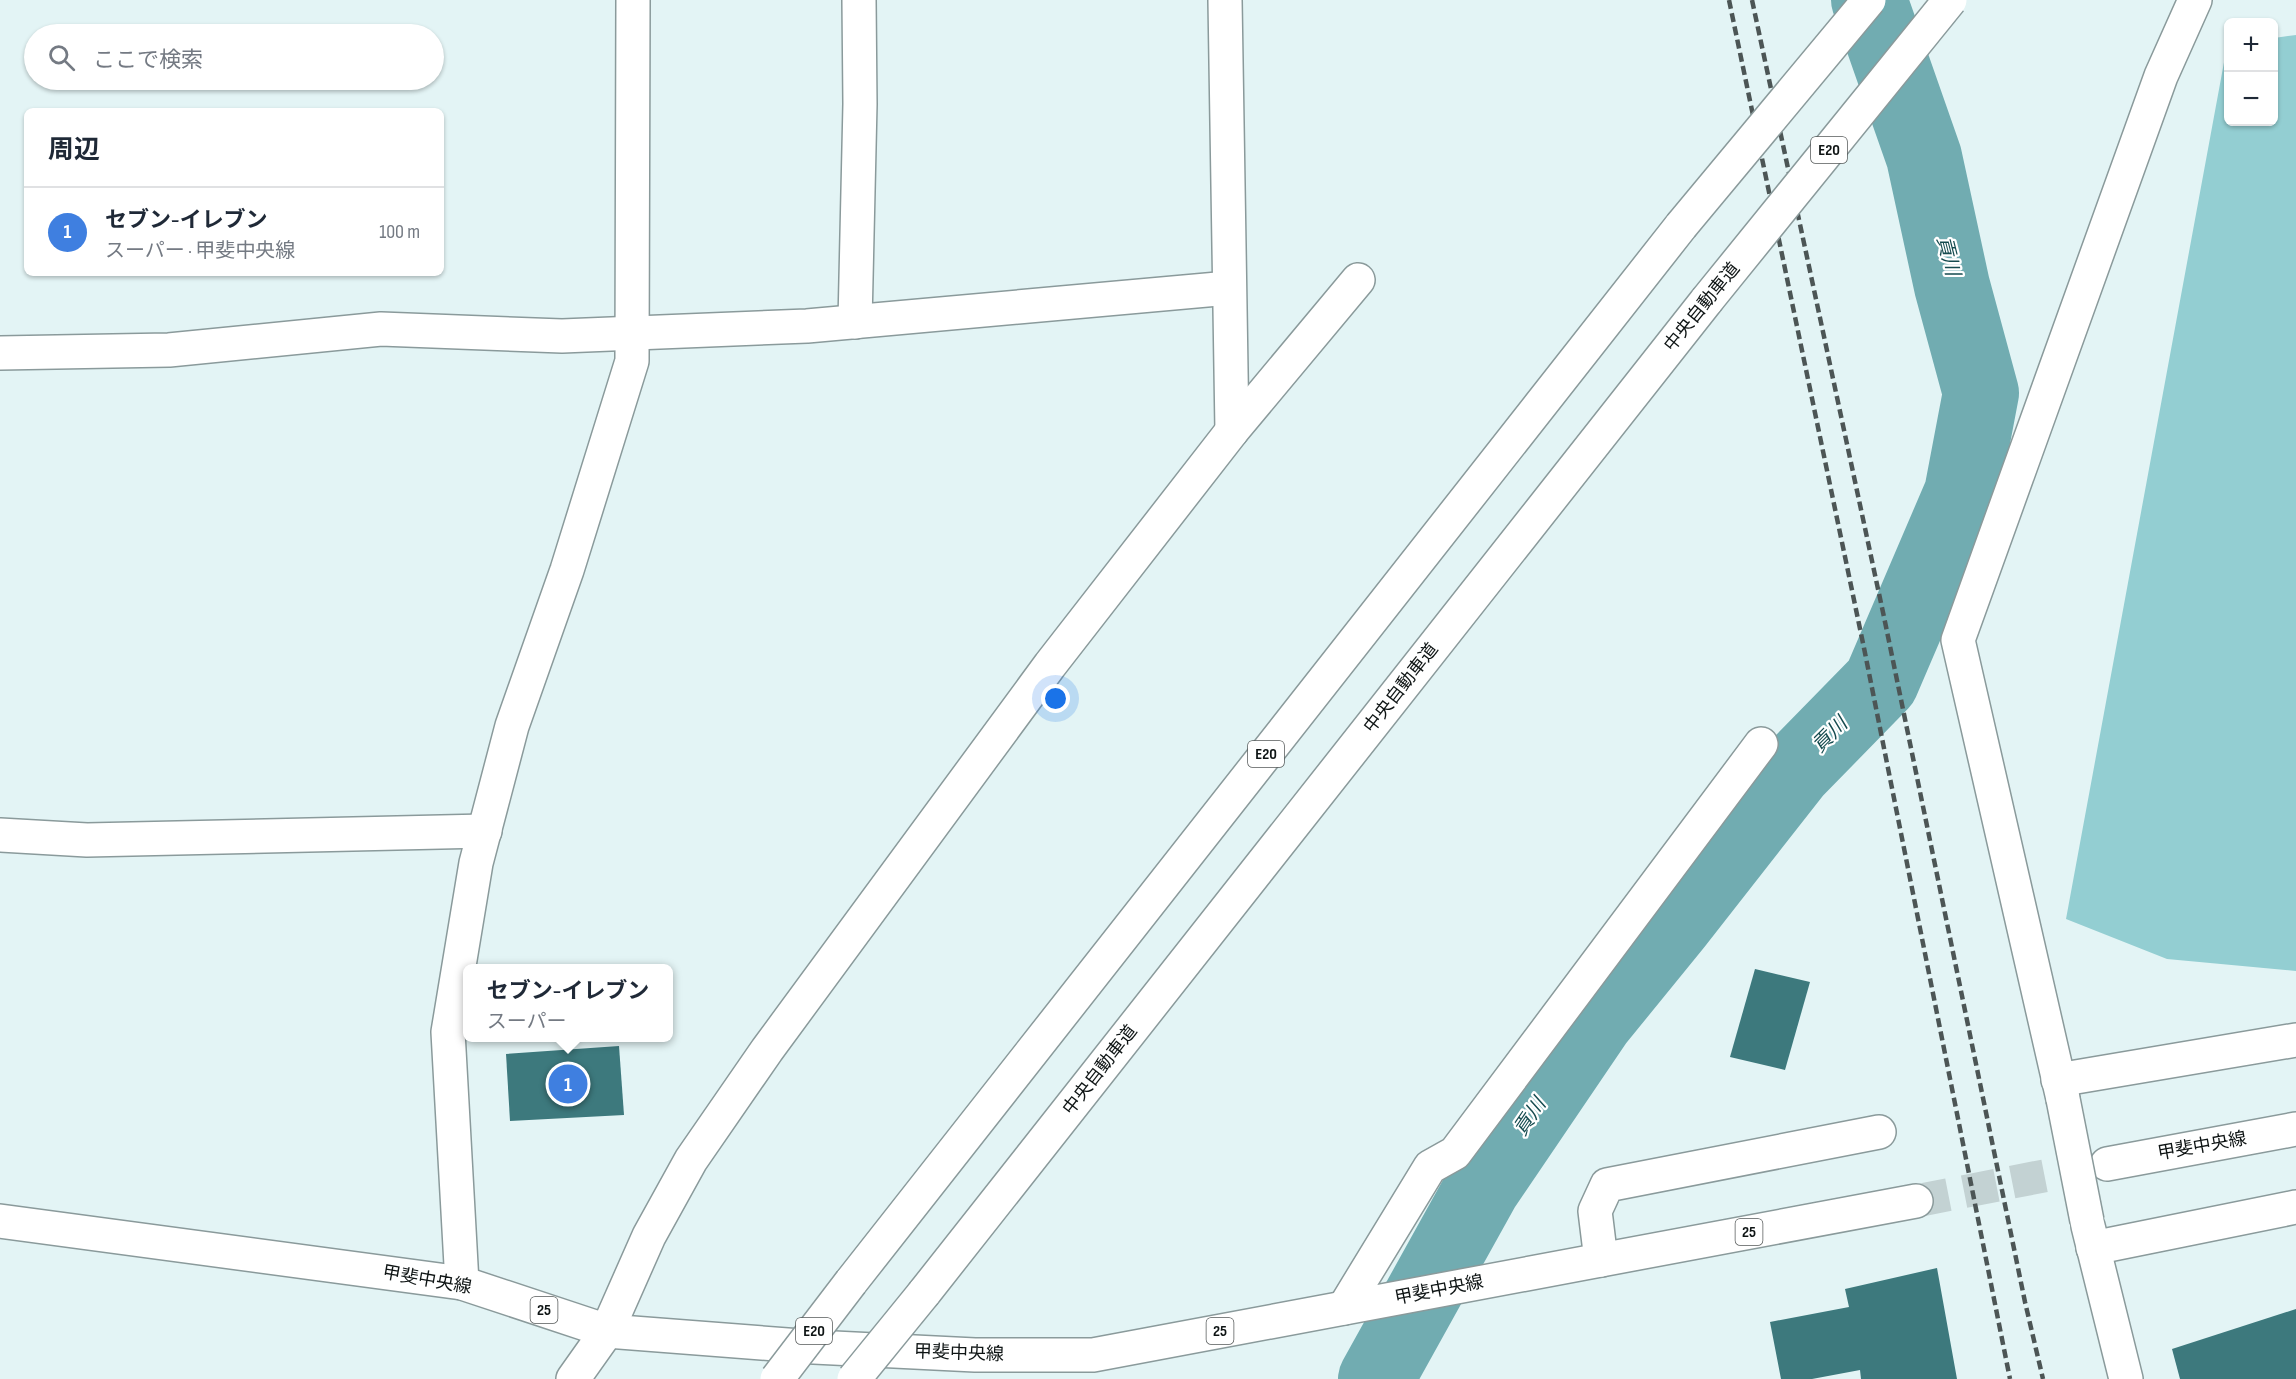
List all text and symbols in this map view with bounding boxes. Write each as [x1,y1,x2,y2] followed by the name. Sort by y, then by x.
[2224,18,2278,126] map controls
[2224,18,2278,72] button: +
[24,24,444,90] search box
[45,41,78,74] icon: search
[93,47,203,74] text: ここで検索
[2224,72,2278,126] button: −
[48,135,100,166] text: 周辺
[1811,137,1847,163] road number: E20
[105,207,267,234] text: セブン-イレブン
[64,220,71,244] text: 1
[379,220,420,244] text: 100 m
[1932,234,1965,280] water label: 貢川
[105,239,295,263] text: スーパー · 甲斐中央線
[1660,258,1744,356] street label: 中央自動車道
[1359,639,1443,737] street label: 中央自動車道
[1041,684,1070,713] your location
[1807,711,1854,758] water label: 貢川
[1248,741,1284,767] road number: E20
[463,964,673,1042] popup
[487,978,649,1005] text: セブン-イレブン
[487,1010,567,1034] text: スーパー
[1058,1021,1142,1119] street label: 中央自動車道
[548,1062,588,1106] pin: 1
[1509,1092,1552,1140] water label: 貢川
[2156,1128,2248,1164] street label: 甲斐中央線
[1736,1219,1762,1245] road number: 25
[381,1262,473,1298] street label: 甲斐中央線
[1393,1271,1485,1309] street label: 甲斐中央線
[530,1297,558,1323] road number: 25
[796,1318,832,1344] road number: E20
[1206,1318,1234,1344] road number: 25
[914,1341,1004,1365] street label: 甲斐中央線

